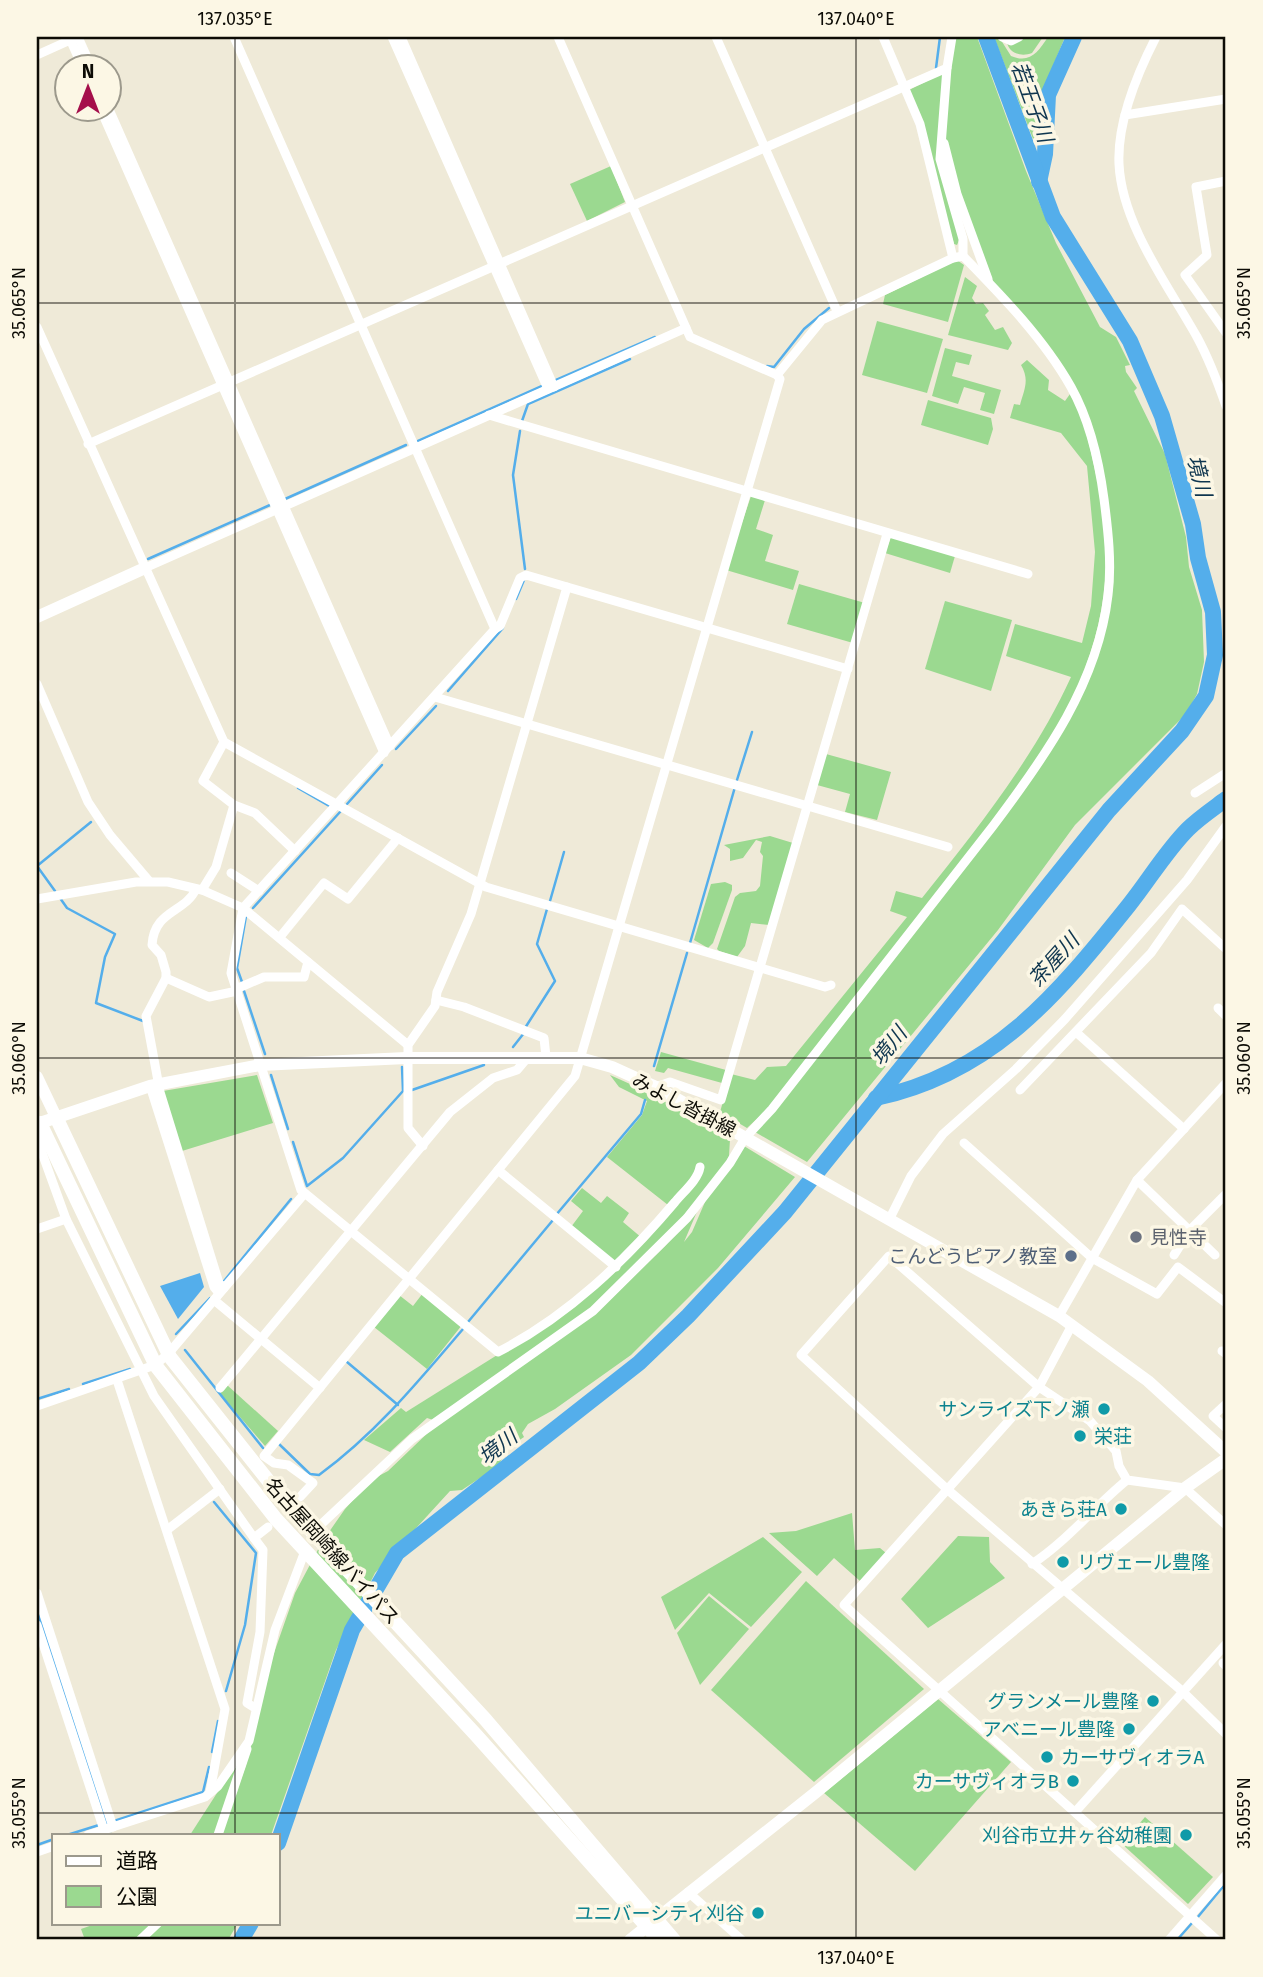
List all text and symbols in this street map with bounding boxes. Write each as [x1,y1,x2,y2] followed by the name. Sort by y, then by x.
[197,8,273,30] text: 137.035°E
[817,8,895,30] text: 137.040°E
[52,52,122,122] north arrow
[1005,58,1059,148] water label: 若王子川
[82,60,94,83] text: N
[8,267,30,339] text: 35.065°N
[1233,267,1255,339] text: 35.065°N
[1181,452,1217,501] water label: 境川
[1023,926,1086,992] water label: 茶屋川
[866,1020,914,1071] water label: 境川
[8,1021,30,1095] text: 35.060°N
[1233,1021,1255,1095] text: 35.060°N
[628,1068,740,1142] street label: みよし沓掛線
[1150,1226,1207,1249] place label: 見性寺
[1128,1229,1144,1245] marker: 見性寺
[888,1245,1057,1268] place label: こんどうピアノ教室
[1063,1248,1079,1264] marker: こんどうピアノ教室
[939,1398,1090,1421] place label: サンライズ下ノ瀬
[1096,1401,1112,1417] marker: サンライズ下ノ瀬
[473,1423,524,1470] water label: 境川
[1094,1425,1132,1448] place label: 栄荘
[1072,1428,1088,1444] marker: 栄荘
[260,1473,404,1629] street label: 名古屋岡崎線バイパス
[1020,1498,1107,1521] place label: あきら荘A
[1113,1501,1129,1517] marker: あきら荘A
[1077,1551,1210,1574] place label: リヴェール豊隆
[1055,1554,1071,1570] marker: リヴェール豊隆
[988,1690,1139,1713] place label: グランメール豊隆
[1145,1693,1161,1709] marker: グランメール豊隆
[982,1718,1115,1741] place label: アベニール豊隆
[1121,1721,1137,1737] marker: アベニール豊隆
[1061,1746,1205,1769] place label: カーサヴィオラA
[1039,1749,1055,1765] marker: カーサヴィオラA
[915,1770,1059,1793] place label: カーサヴィオラB
[1065,1773,1081,1789] marker: カーサヴィオラB
[8,1777,30,1849] text: 35.055°N
[1233,1777,1255,1849] text: 35.055°N
[982,1824,1172,1847] place label: 刈谷市立井ヶ谷幼稚園
[1178,1827,1194,1843] marker: 刈谷市立井ヶ谷幼稚園
[52,1834,280,1924] legend
[116,1848,158,1874] text: 道路
[116,1884,158,1910] text: 公園
[575,1902,744,1925] place label: ユニバーシティ刈谷
[750,1905,766,1921] marker: ユニバーシティ刈谷
[817,1947,895,1969] text: 137.040°E

